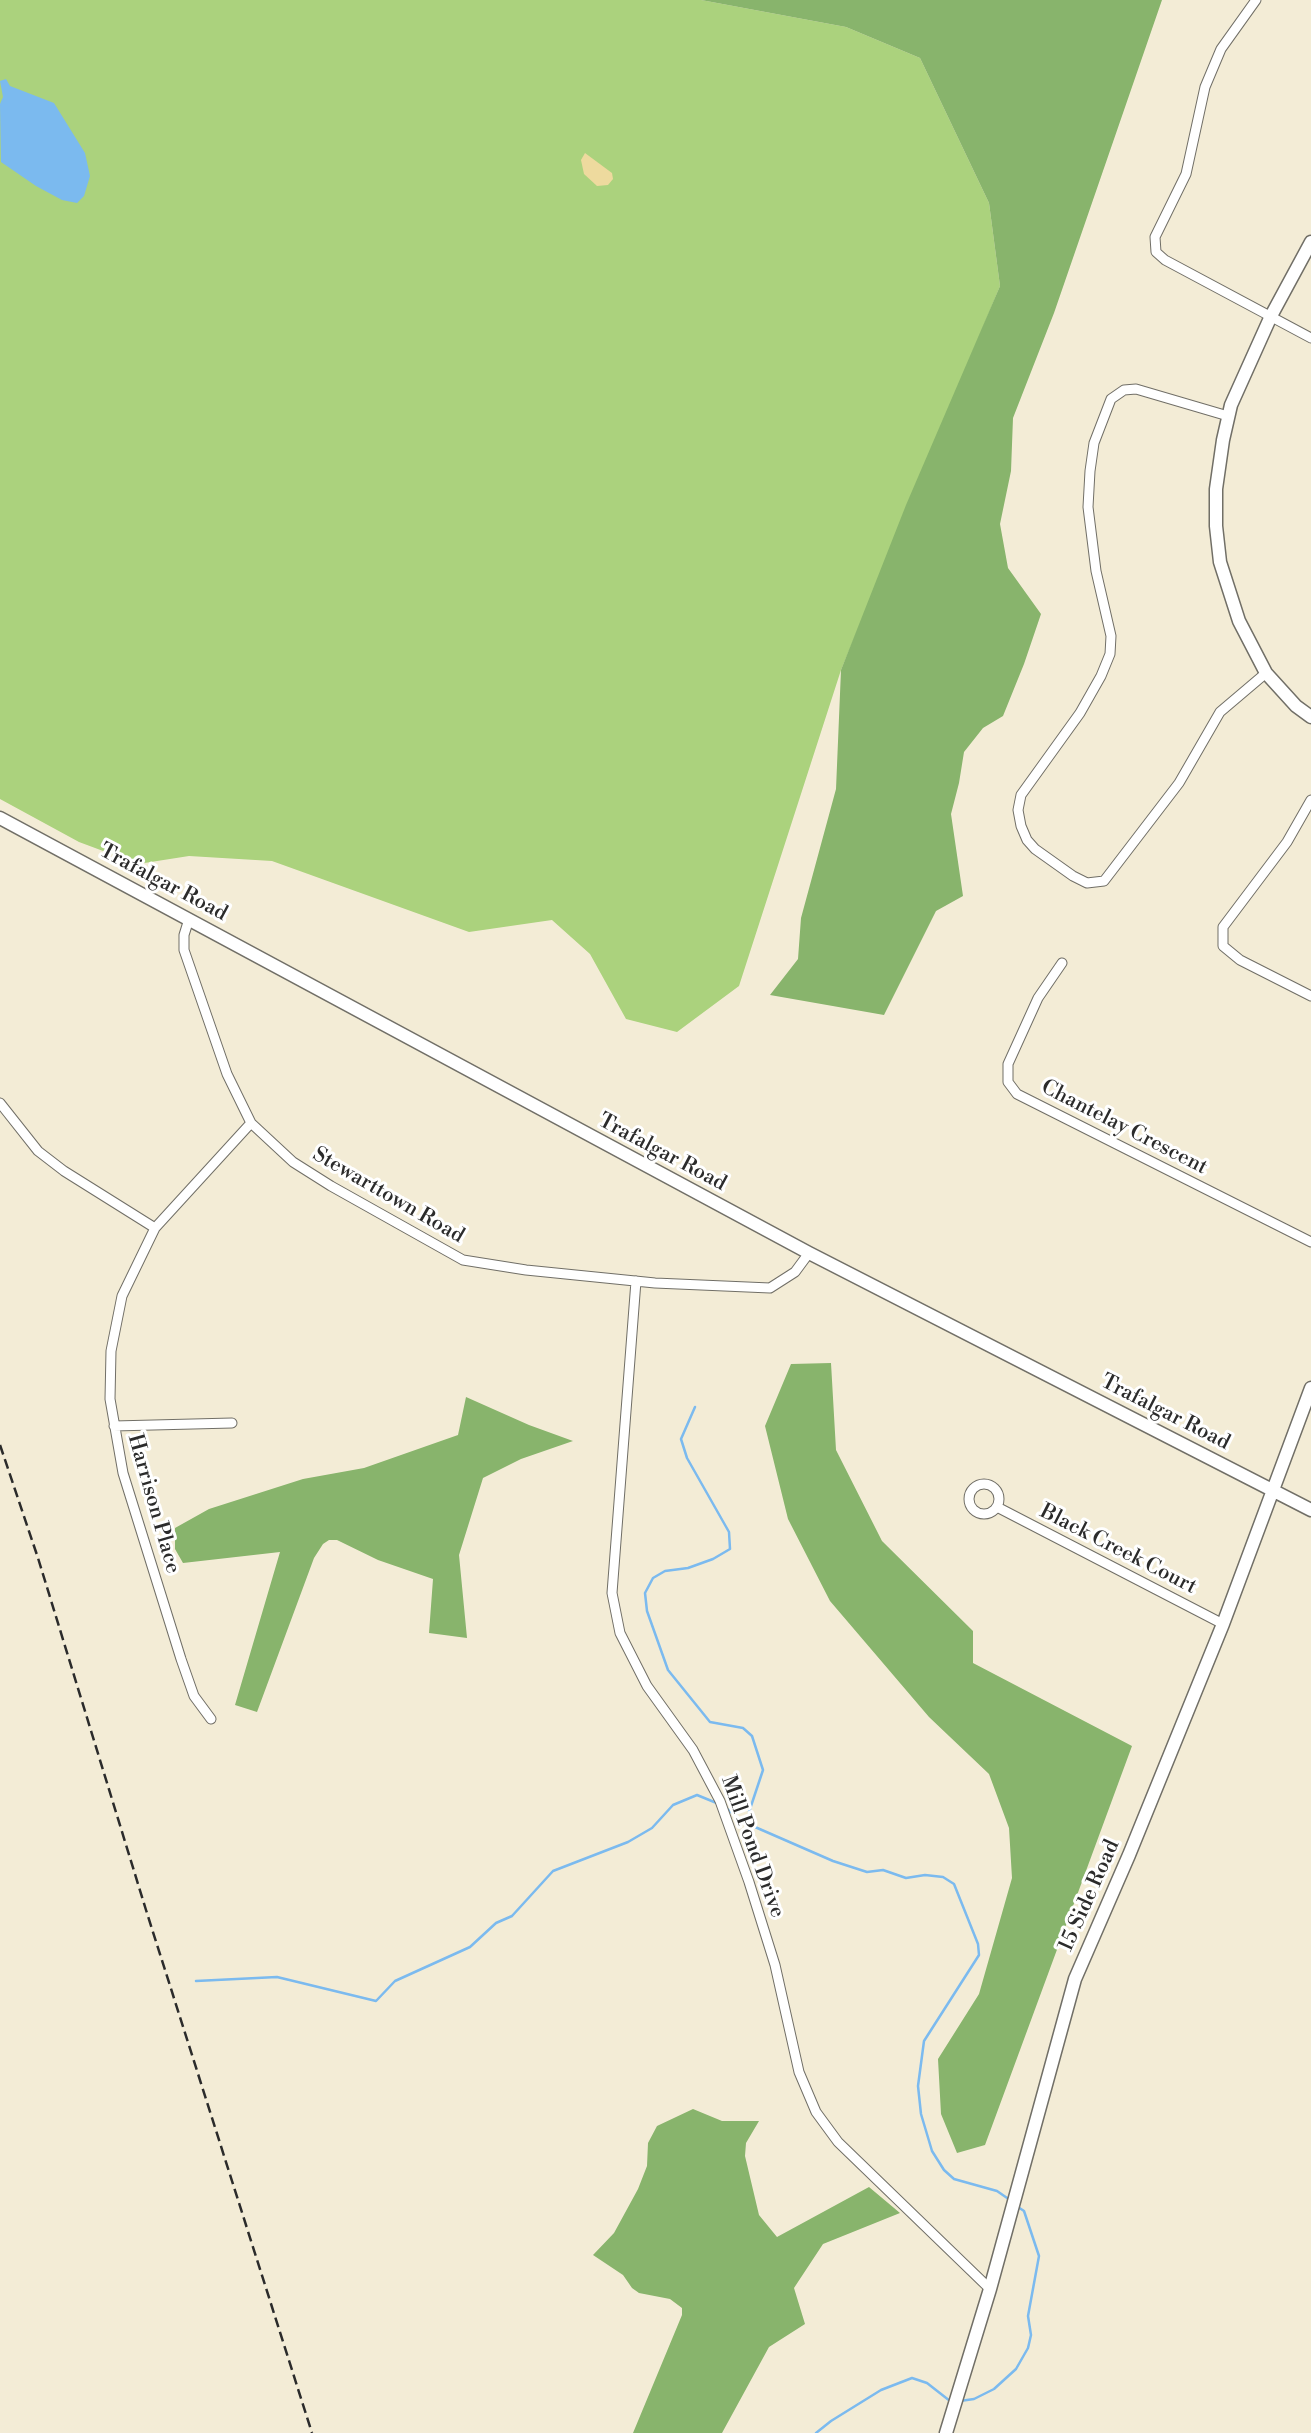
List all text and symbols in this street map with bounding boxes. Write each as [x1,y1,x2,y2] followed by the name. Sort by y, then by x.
[95,839,231,927] street label: Trafalgar Road
[1037,1075,1211,1181] street label: Chantelay Crescent
[594,1109,730,1197] street label: Trafalgar Road
[308,1142,468,1250] street label: Stewarttown Road
[1096,1370,1234,1456] street label: Trafalgar Road
[121,1431,185,1577] street label: Harrison Place
[1035,1500,1201,1600] street label: Black Creek Court
[715,1773,789,1921] street label: Mill Pond Drive
[1054,1836,1126,1956] street label: 15 Side Road

